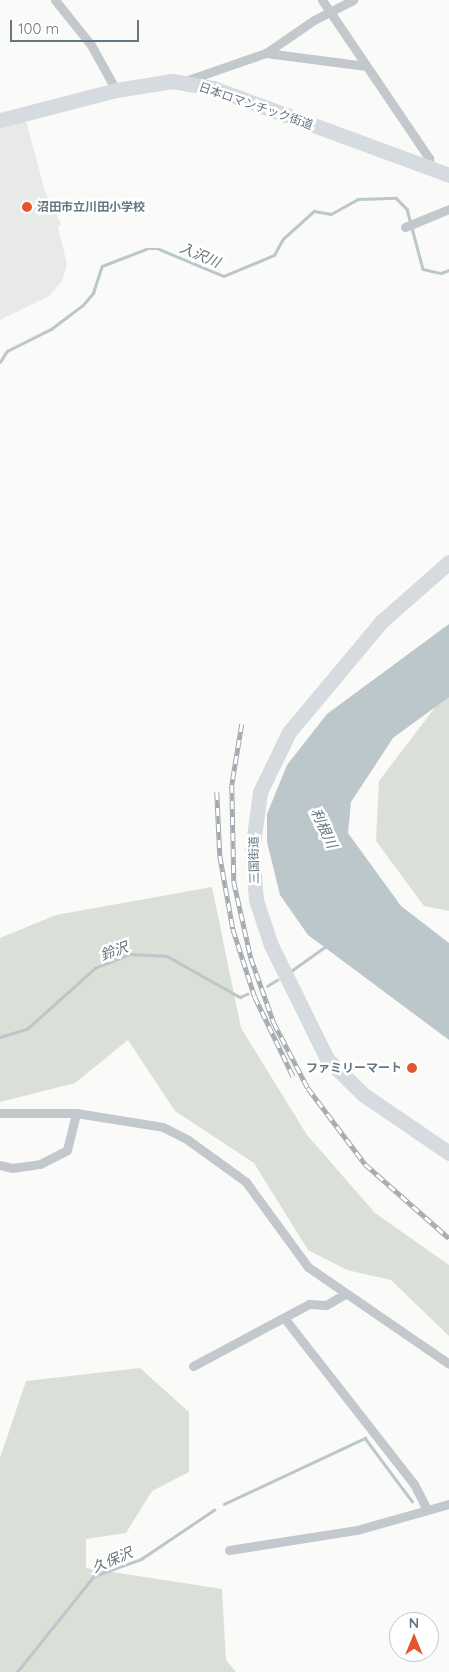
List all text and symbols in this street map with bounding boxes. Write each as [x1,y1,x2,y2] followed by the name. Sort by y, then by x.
[12,10,141,42] scale bar
[18,19,59,38] text: 100 m
[197,80,315,132] street label: 日本ロマンチック街道
[37,200,145,214] place label: 沼田市立川田小学校
[21,201,33,213] marker: 沼田市立川田小学校
[177,239,223,271] water label: 入沢川
[308,805,340,851] water label: 利根川
[246,836,262,884] street label: 三国街道
[98,938,130,964] water label: 鈴沢
[306,1061,402,1075] place label: ファミリーマート
[406,1062,418,1074] marker: ファミリーマート
[89,1544,135,1576] water label: 久保沢
[389,1612,439,1662] north arrow
[409,1614,419,1632] text: N

